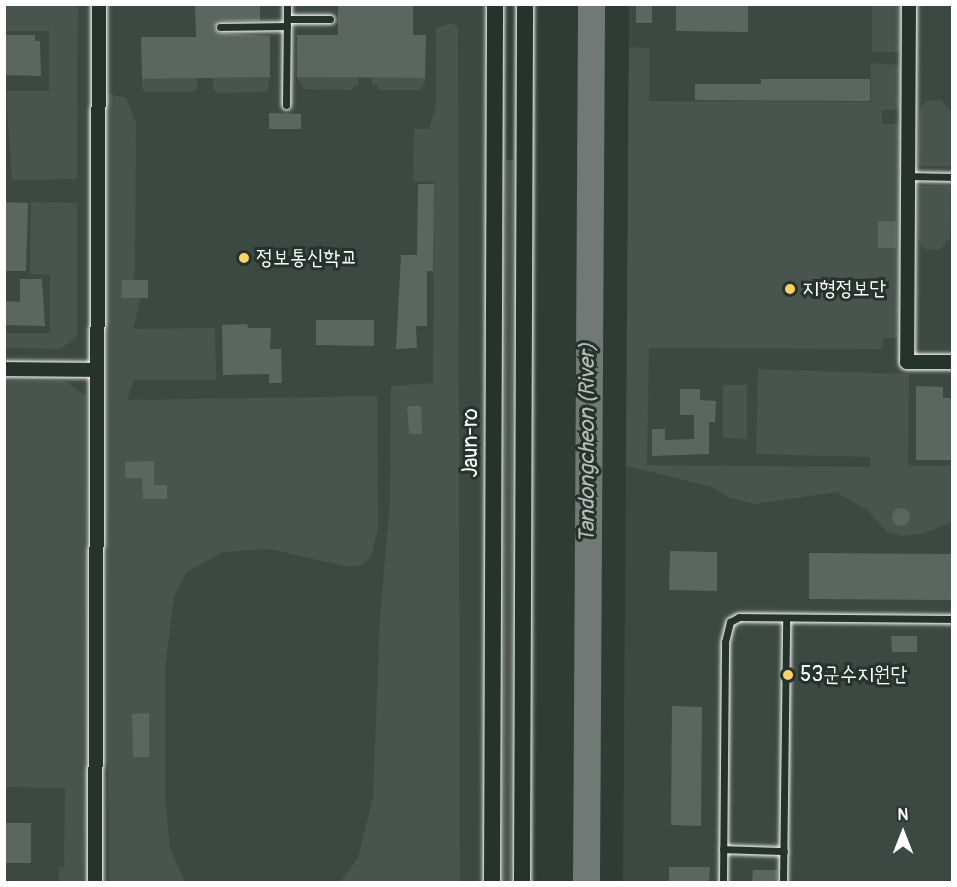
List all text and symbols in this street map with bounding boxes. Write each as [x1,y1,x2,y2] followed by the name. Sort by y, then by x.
[256,245,357,271] place label: 정보통신학교
[237,251,251,265] marker: 정보통신학교
[802,276,886,302] place label: 지형정보단
[783,282,797,296] marker: 지형정보단
[575,343,601,543] water label: Tandongcheon (River)
[458,408,484,478] street label: Jaun-ro
[800,662,908,688] place label: 53군수지원단
[781,668,795,682] marker: 53군수지원단
[873,803,933,863] north arrow
[898,805,908,825] text: N

